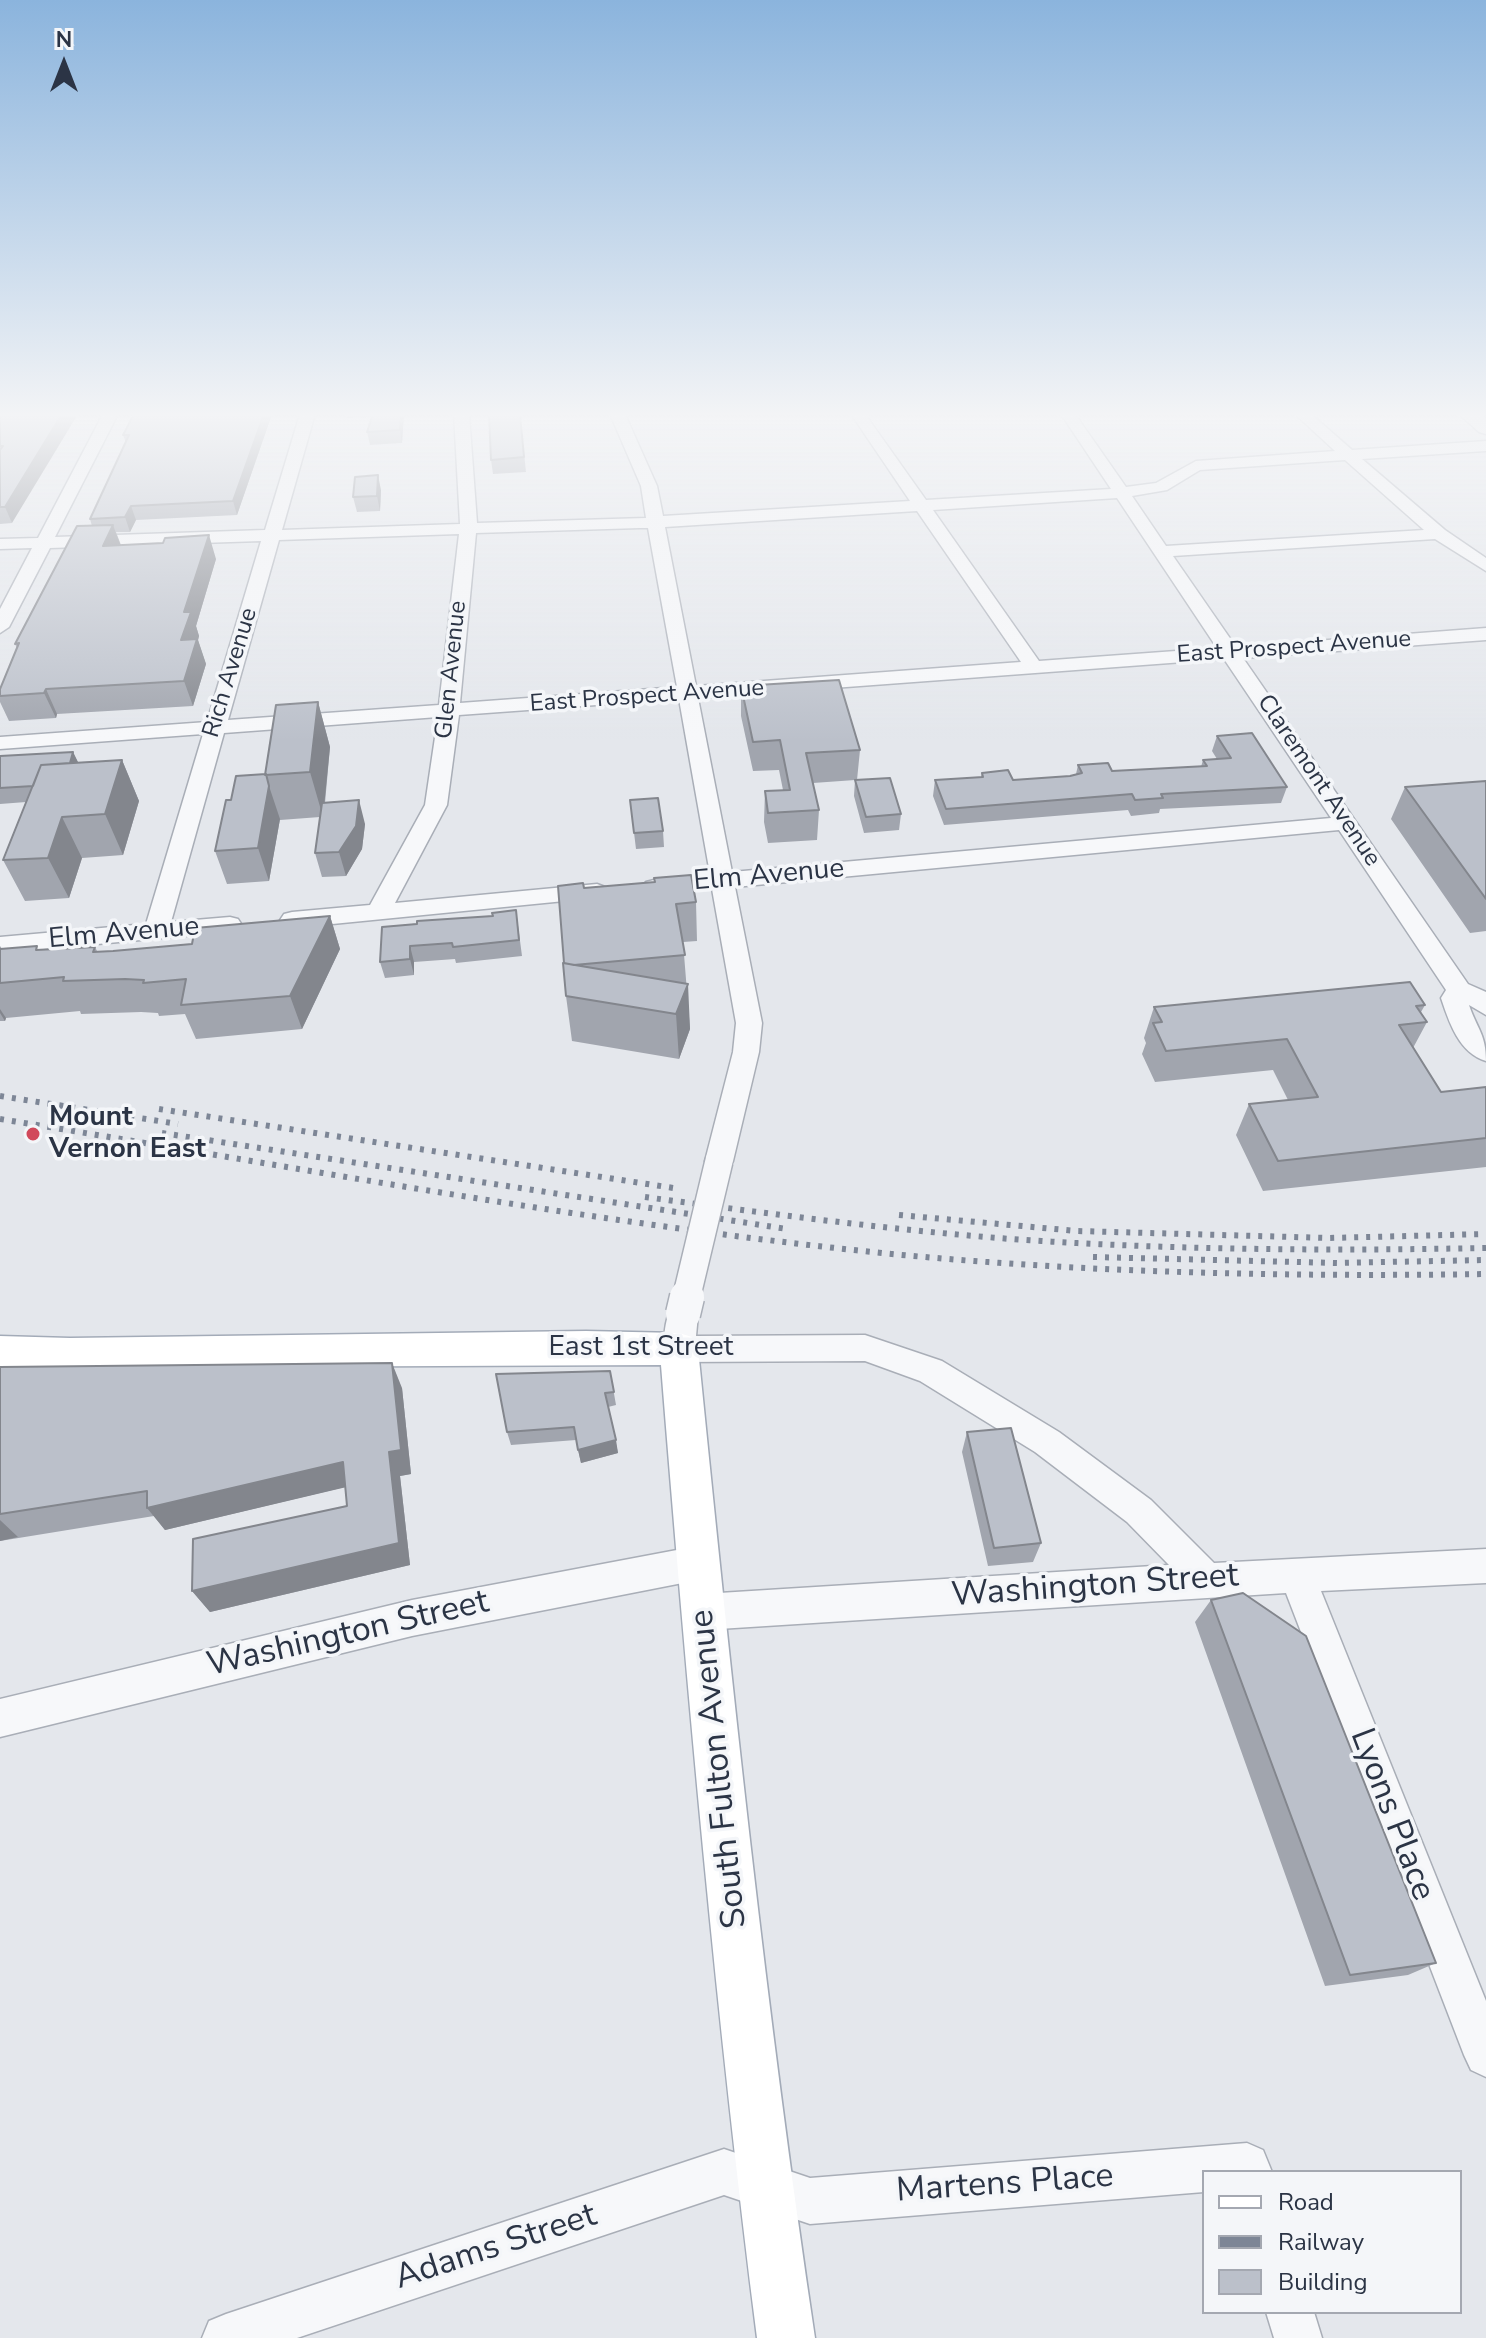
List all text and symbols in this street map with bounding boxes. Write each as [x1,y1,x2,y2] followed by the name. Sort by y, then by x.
[24,24,104,104] north arrow
[56,25,72,55] text: N
[430,600,474,740] street label: Glen Avenue
[198,605,264,741] street label: Rich Avenue
[1176,625,1412,671] street label: East Prospect Avenue
[529,674,765,720] street label: East Prospect Avenue
[1250,690,1386,872] street label: Claremont Avenue
[692,853,846,899] street label: Elm Avenue
[47,911,201,957] street label: Elm Avenue
[49,1101,206,1167] place label: Mount Vernon East
[24,1125,42,1143] marker: Mount Vernon East
[549,1331,733,1365] street label: East 1st Street
[950,1557,1240,1617] street label: Washington Street
[203,1583,493,1687] street label: Washington Street
[683,1608,757,1930] street label: South Fulton Avenue
[1340,1723,1442,1907] street label: Lyons Place
[895,2157,1115,2213] street label: Martens Place
[1202,2170,1462,2314] legend
[1278,2186,1334,2218] text: Road
[390,2196,602,2300] street label: Adams Street
[1278,2226,1364,2258] text: Railway
[1278,2266,1368,2298] text: Building

